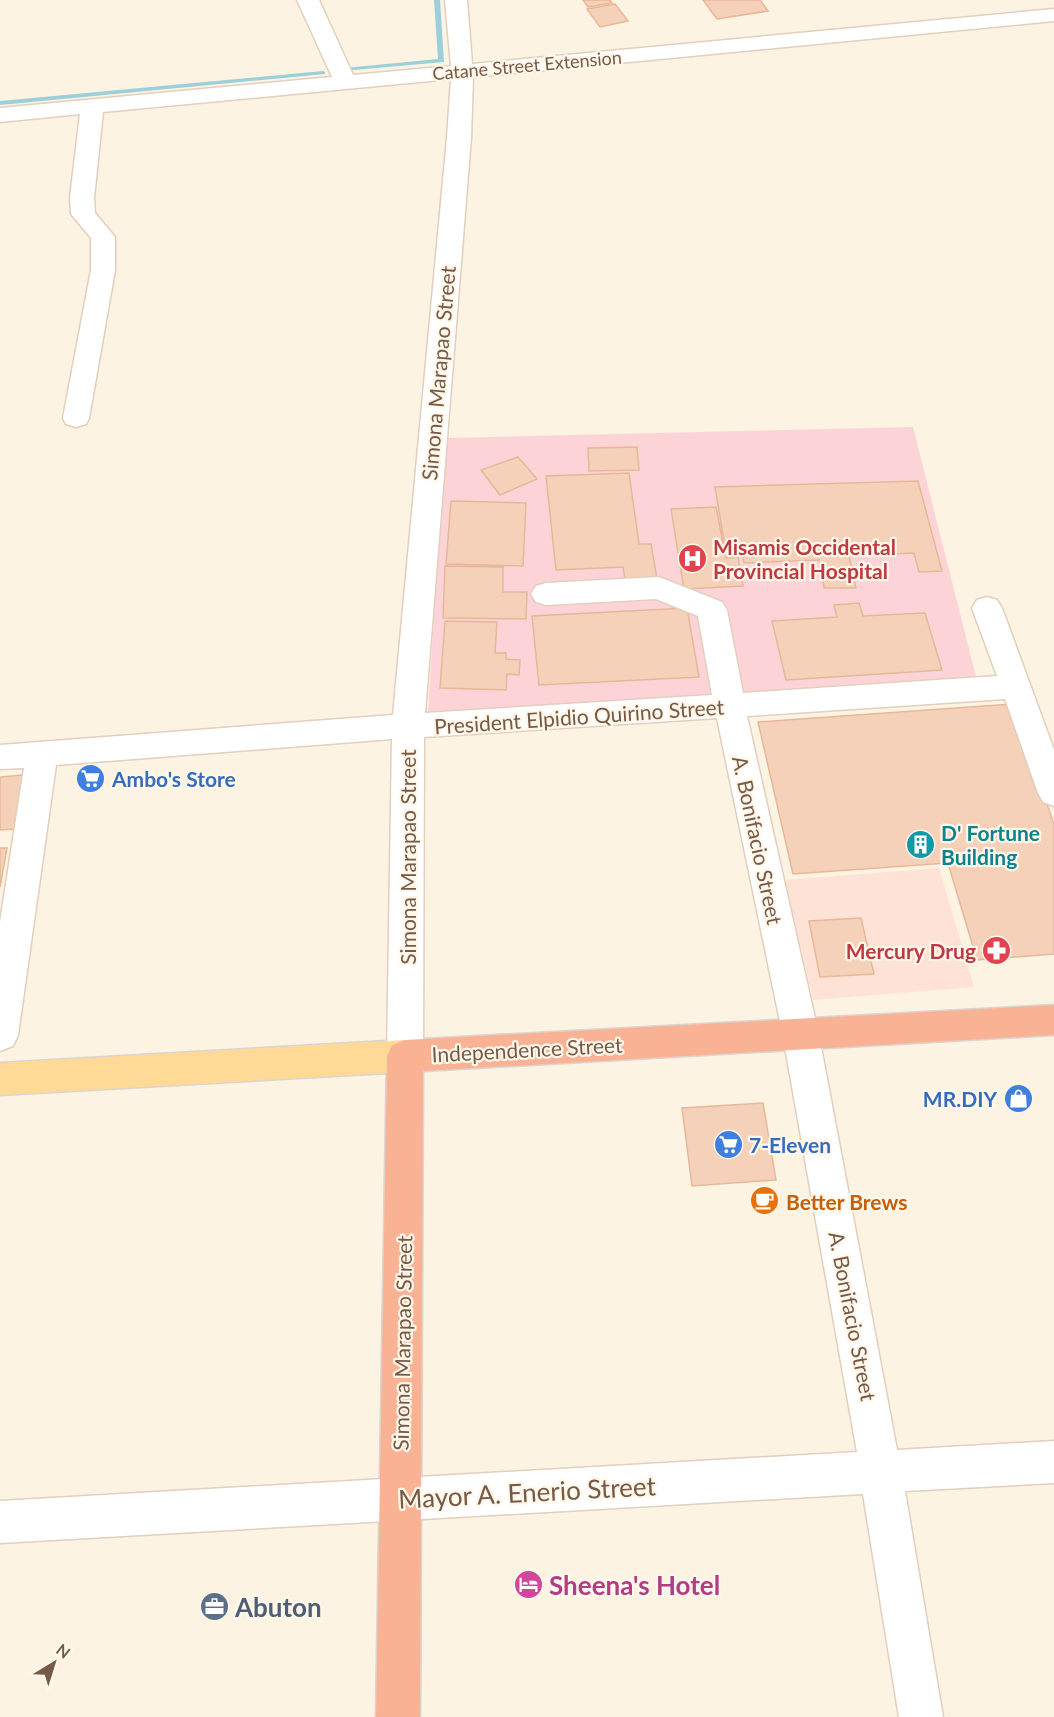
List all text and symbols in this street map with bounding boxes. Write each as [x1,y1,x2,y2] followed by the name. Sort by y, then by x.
[431,46,623,84] street label: Catane Street Extension
[416,264,460,481] street label: Simona Marapao Street
[713,534,896,583] place label: Misamis Occidental Provincial Hospital
[676,542,708,574] hospital icon: Misamis Occidental Provincial Hospital
[433,693,725,739] street label: President Elpidio Quirino Street
[395,749,420,965] street label: Simona Marapao Street
[728,753,788,927] street label: A. Bonifacio Street
[75,762,107,794] supermarket icon: Ambo's Store
[111,766,236,791] place label: Ambo's Store
[941,820,1040,869] place label: D' Fortune Building
[904,828,936,860] building icon: D' Fortune Building
[981,934,1013,966] pharmacy icon: Mercury Drug
[846,938,976,963] place label: Mercury Drug
[431,1031,624,1066] street label: Independence Street
[1002,1082,1034,1114] shop icon: MR.DIY
[923,1086,997,1111] place label: MR.DIY
[712,1128,744,1160] supermarket icon: 7-Eleven
[749,1132,831,1157] place label: 7-Eleven
[749,1185,781,1217] cafe icon: Better Brews
[786,1189,907,1214] place label: Better Brews
[824,1229,882,1403] street label: A. Bonifacio Street
[388,1235,416,1451] street label: Simona Marapao Street
[397,1469,657,1515] street label: Mayor A. Enerio Street
[512,1569,544,1601] hotel icon: Sheena's Hotel
[549,1569,720,1601] place label: Sheena's Hotel
[198,1591,230,1623] office icon: Abuton
[234,1591,322,1623] place label: Abuton
[24,1633,84,1693] north arrow
[53,1640,74,1662] text: N

